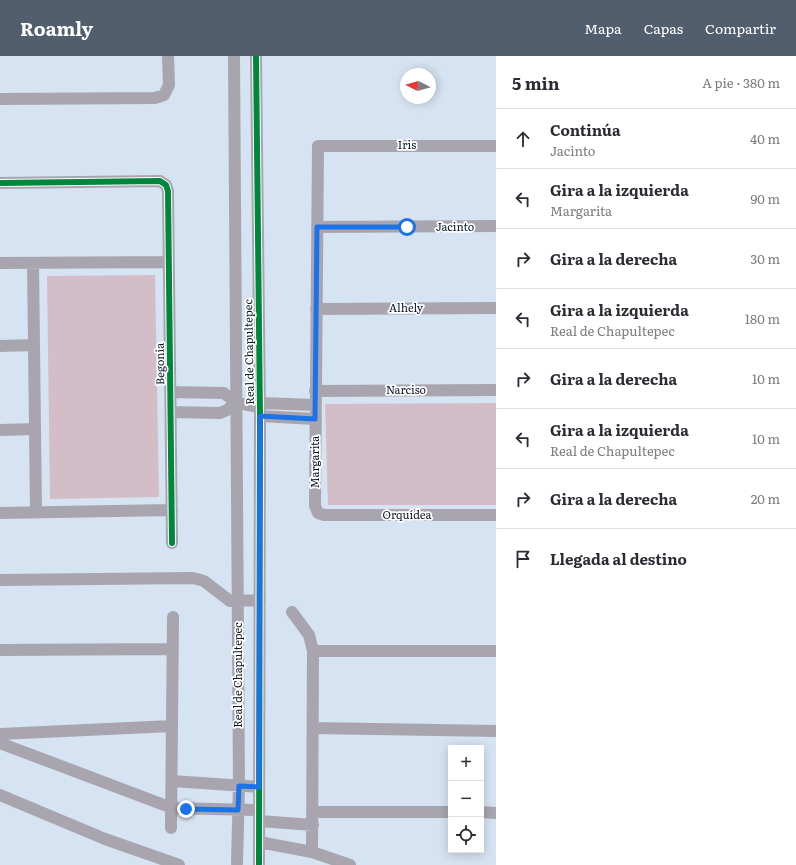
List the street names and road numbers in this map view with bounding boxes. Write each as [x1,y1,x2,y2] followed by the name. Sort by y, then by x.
[398,136,416,152] street label: Iris
[436,218,474,234] street label: Jacinto
[239,299,257,405] street label: Real de Chapultepec
[389,299,424,315] street label: Alhely
[151,343,167,385] street label: Begonia
[386,381,426,397] street label: Narciso
[306,436,322,488] street label: Margarita
[383,506,431,522] street label: Orquídea
[229,622,245,728] street label: Real de Chapultepec

